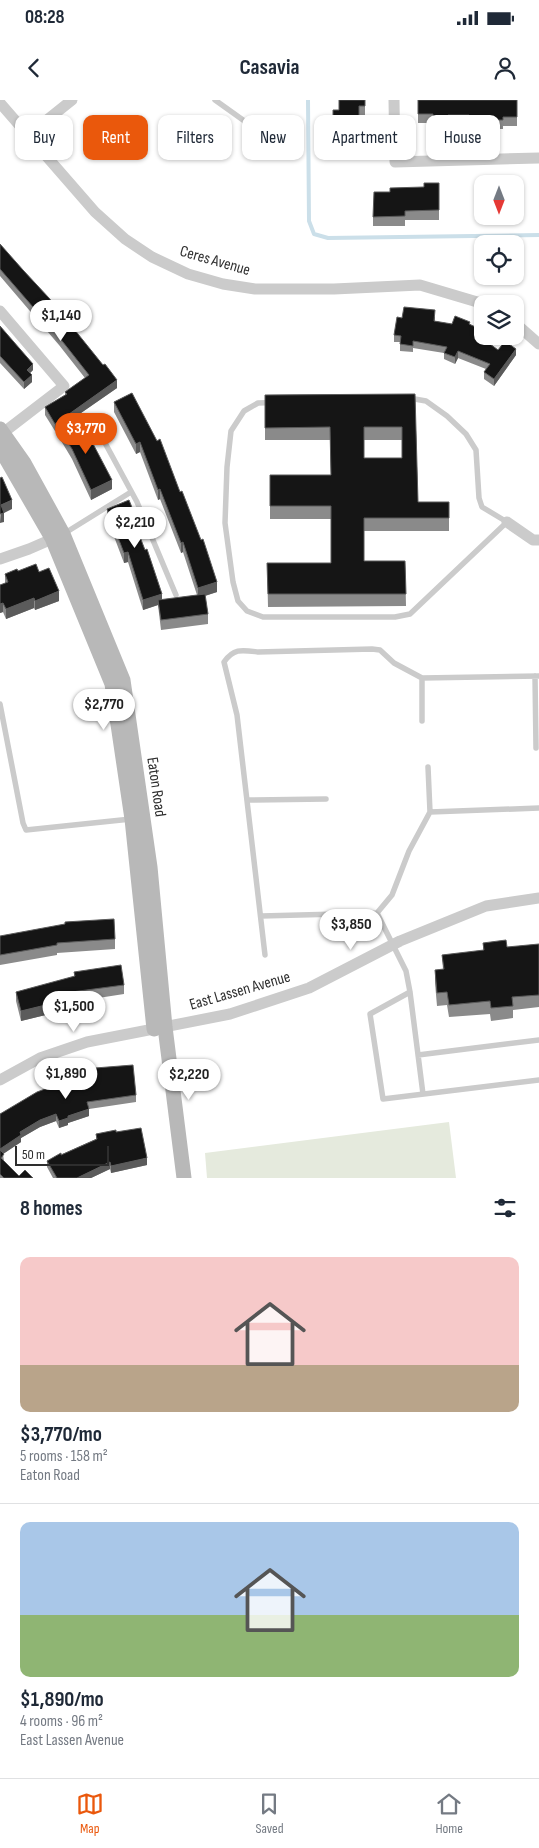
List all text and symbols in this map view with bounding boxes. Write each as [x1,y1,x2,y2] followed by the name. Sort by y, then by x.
[25,6,65,29] text: 08:28
[20,54,48,82] icon: back
[239,54,300,81] text: Casavia
[491,54,519,82] icon: person
[15,115,73,160] chip: Buy
[83,115,148,160] chip: Rent
[158,115,232,160] chip: Filters
[242,115,304,160] chip: New
[314,115,416,160] chip: Apartment
[426,115,500,160] chip: House
[474,175,524,225] north arrow
[474,175,524,345] map controls
[474,235,524,285] button: locate
[178,242,252,280] street label: Ceres Avenue
[474,295,524,345] button: layers
[20,300,102,342] pin: $1,140
[41,306,81,325] text: $1,140
[45,412,127,455] pin: $3,770
[66,419,106,438] text: $3,770
[94,506,176,549] pin: $2,210
[115,513,155,532] text: $2,210
[63,688,145,731] pin: $2,770
[84,695,124,714] text: $2,770
[142,756,170,818] street label: Eaton Road
[310,908,392,951] pin: $3,850
[330,915,372,934] text: $3,850
[187,968,293,1014] street label: East Lassen Avenue
[33,990,115,1033] pin: $1,500
[54,997,94,1016] text: $1,500
[25,1058,107,1100] pin: $1,890
[148,1058,230,1101] pin: $2,220
[45,1064,87,1083] text: $1,890
[169,1065,209,1084] text: $2,220
[15,1143,109,1166] scale bar
[22,1146,45,1163] text: 50 m
[491,1194,519,1222] icon: filters
[20,1196,83,1221] text: 8 homes
[225,1289,315,1379] icon: home
[20,1422,102,1447] text: $3,770/mo
[20,1447,108,1466] text: 5 rooms · 158 m²
[20,1466,80,1485] text: Eaton Road
[225,1555,315,1645] icon: home
[20,1687,104,1712] text: $1,890/mo
[20,1712,103,1731] text: 4 rooms · 96 m²
[20,1731,124,1750] text: East Lassen Avenue
[76,1790,104,1837] tab: Map
[255,1790,284,1837] tab: Saved
[435,1790,463,1837] tab: Home

